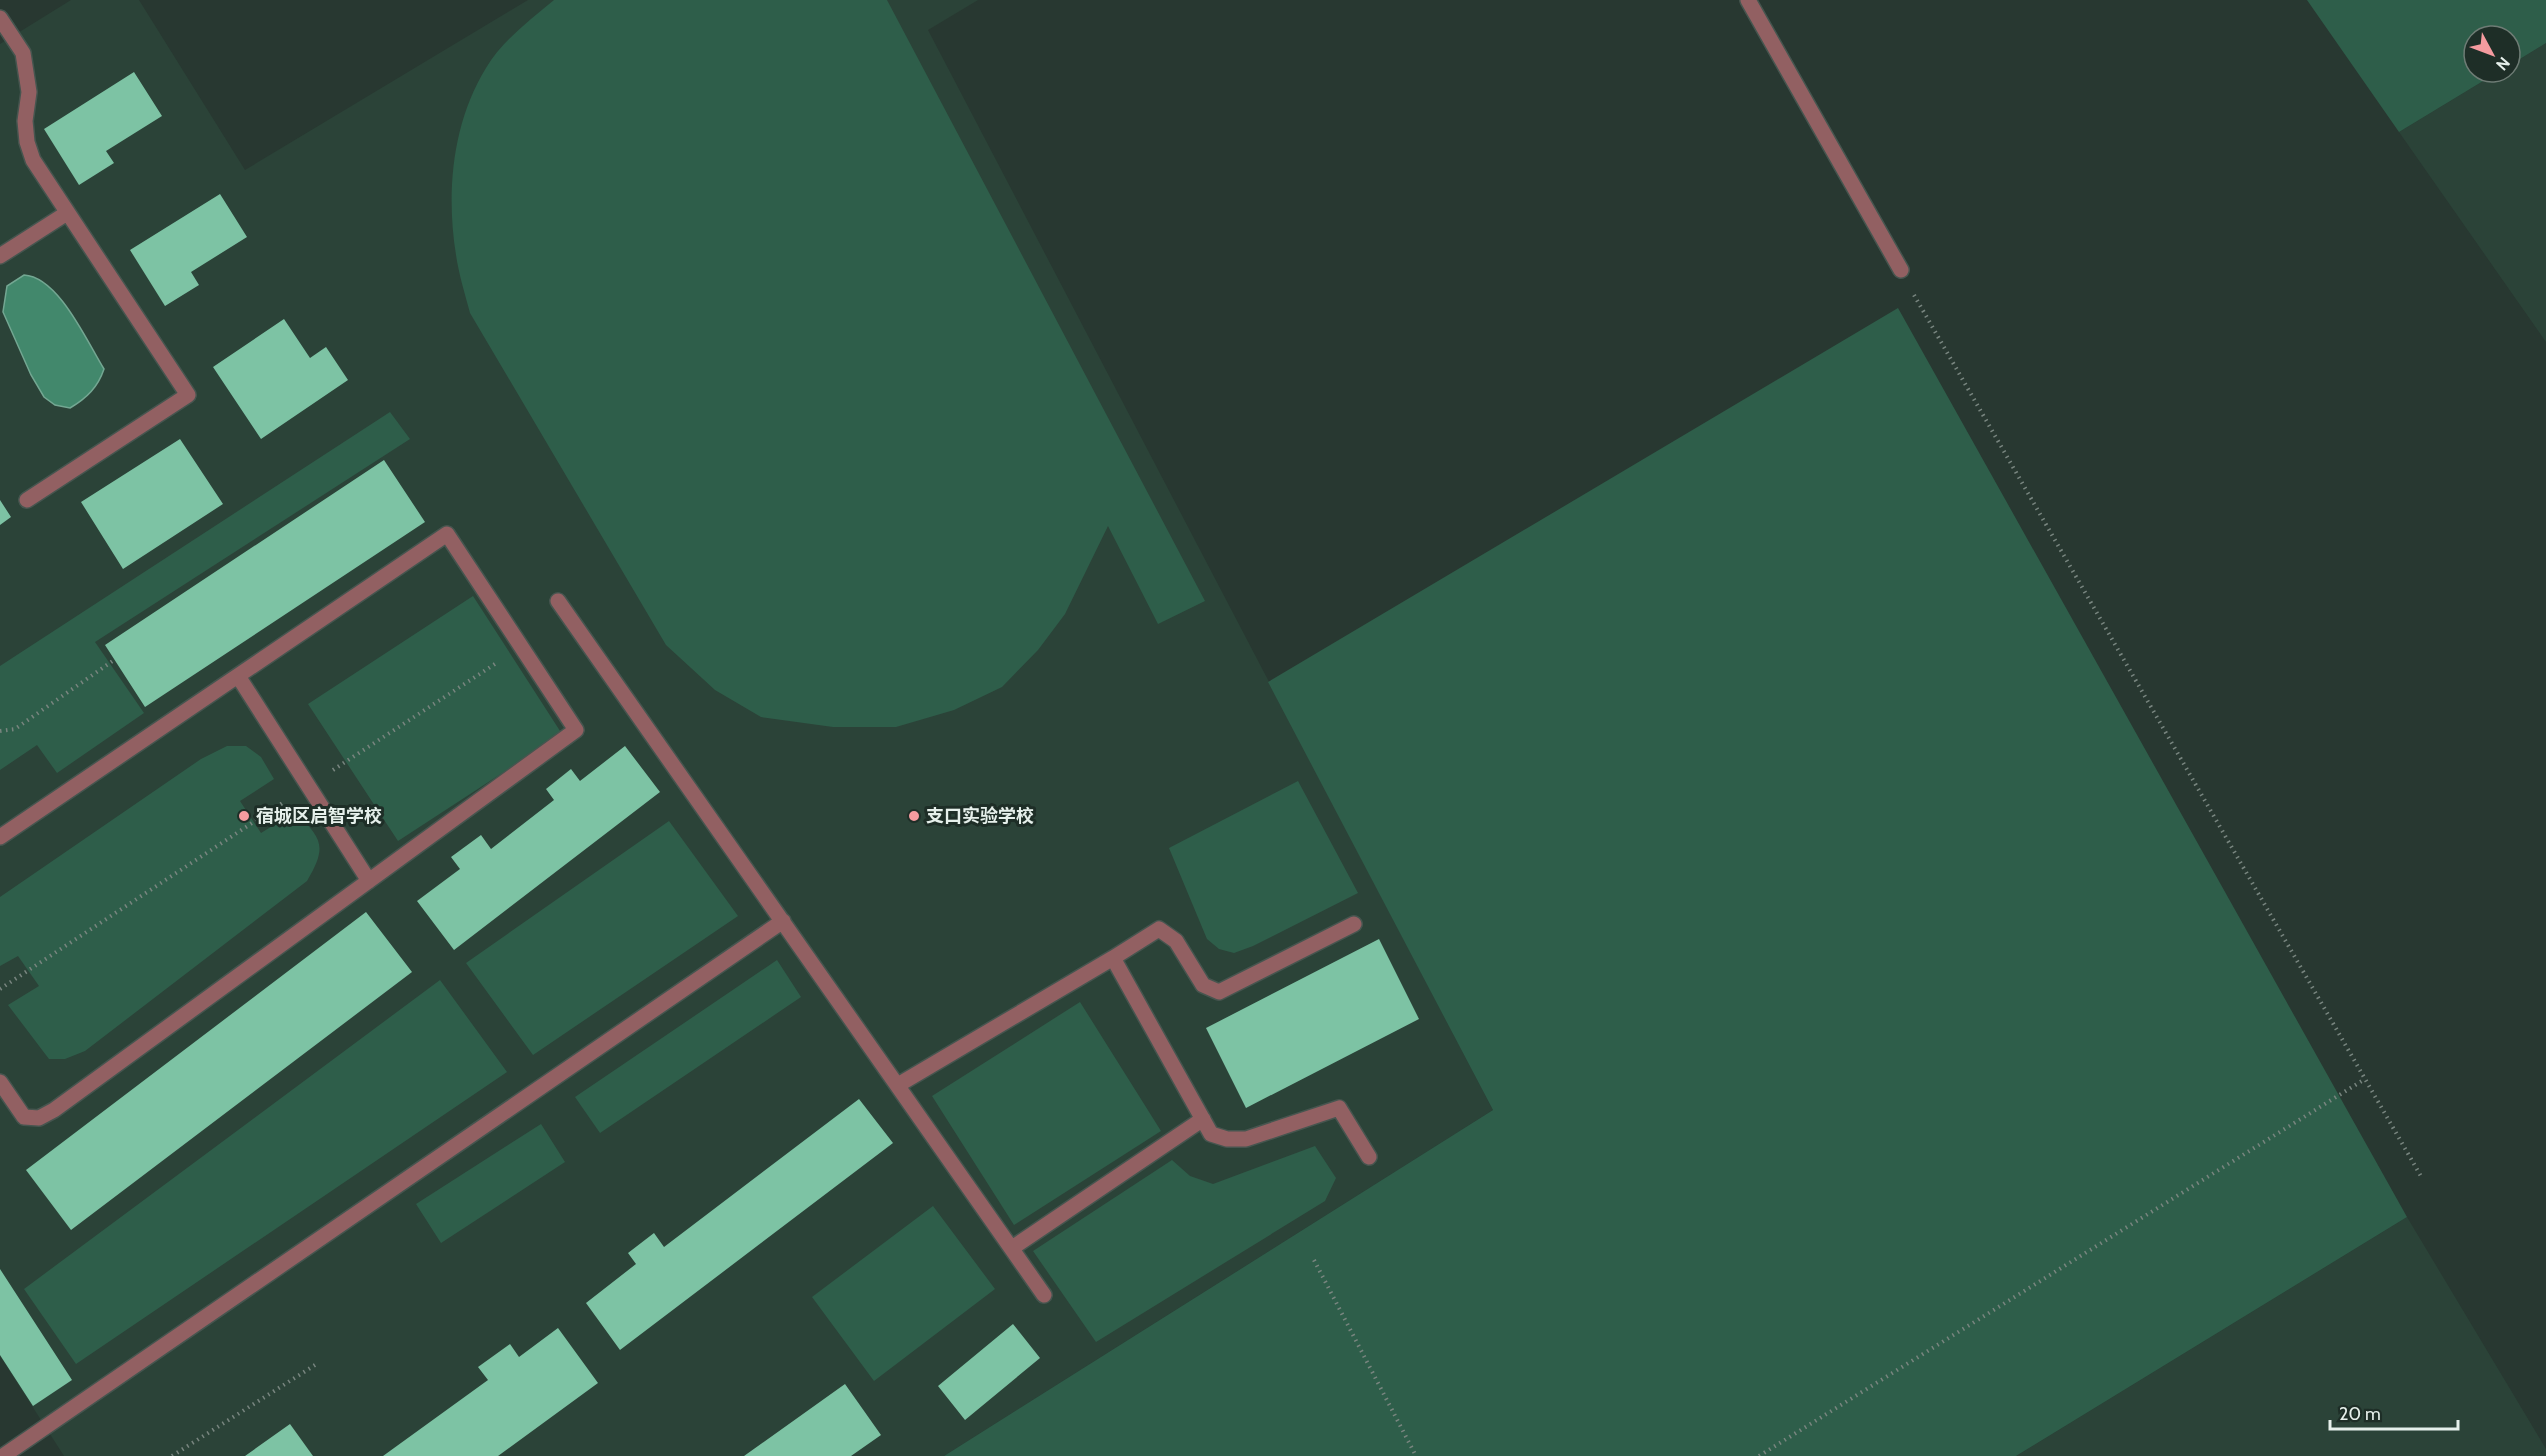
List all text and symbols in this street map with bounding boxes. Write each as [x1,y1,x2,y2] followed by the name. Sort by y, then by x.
[2462,24,2522,84] north arrow
[2492,53,2514,74] text: N
[256,805,382,827] place label: 宿城区启智学校
[926,805,1034,827] place label: 支口实验学校
[237,809,251,823] marker: 宿城区启智学校
[907,809,921,823] marker: 支口实验学校
[2330,1393,2458,1431] scale bar
[2339,1403,2381,1425] text: 20 m

